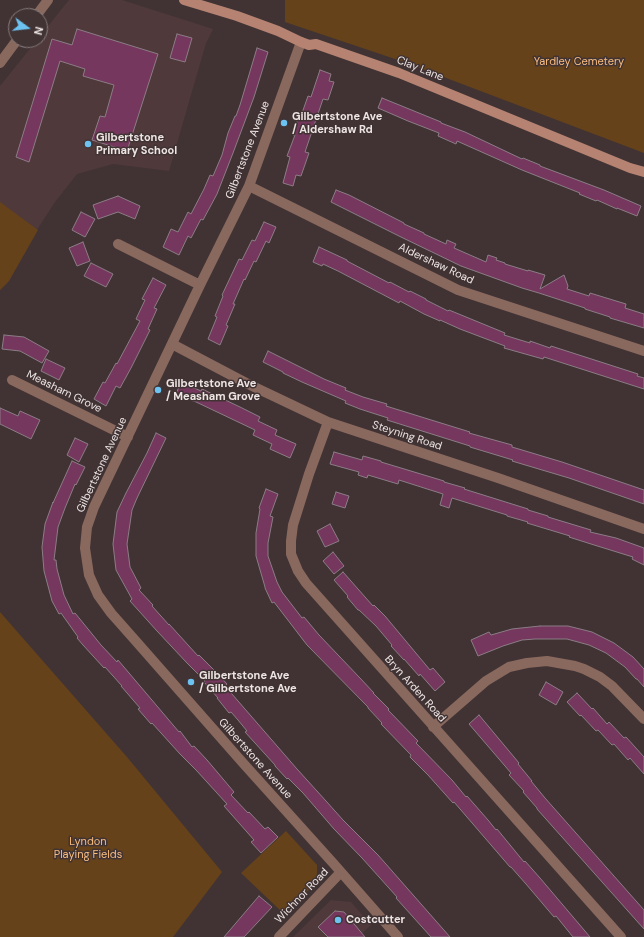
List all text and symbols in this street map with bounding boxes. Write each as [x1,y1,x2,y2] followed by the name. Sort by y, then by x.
[8,8,48,48] north arrow
[31,25,46,37] text: N
[395,54,445,84] street label: Clay Lane
[534,55,624,69] park label: Yardley Cemetery
[223,99,273,201] street label: Gilbertstone Avenue
[292,110,382,136] place label: Gilbertstone Ave / Aldershaw Rd
[279,118,289,128] marker: Gilbertstone Ave / Aldershaw Rd
[96,131,177,157] place label: Gilbertstone Primary School
[83,139,93,149] marker: Gilbertstone Primary School
[396,241,476,287] street label: Aldershaw Road
[24,368,104,416] street label: Measham Grove
[166,377,260,403] place label: Gilbertstone Ave / Measham Grove
[153,385,163,395] marker: Gilbertstone Ave / Measham Grove
[74,415,130,515] street label: Gilbertstone Avenue
[370,419,444,453] street label: Steyning Road
[382,653,448,725] street label: Bryn Arden Road
[199,669,297,695] place label: Gilbertstone Ave / Gilbertstone Ave
[186,677,196,687] marker: Gilbertstone Ave / Gilbertstone Ave
[215,716,295,802] street label: Gilbertstone Avenue
[54,835,122,861] park label: Lyndon Playing Fields
[272,866,332,926] street label: Wichnor Road
[346,913,405,927] place label: Costcutter
[333,915,343,925] marker: Costcutter

